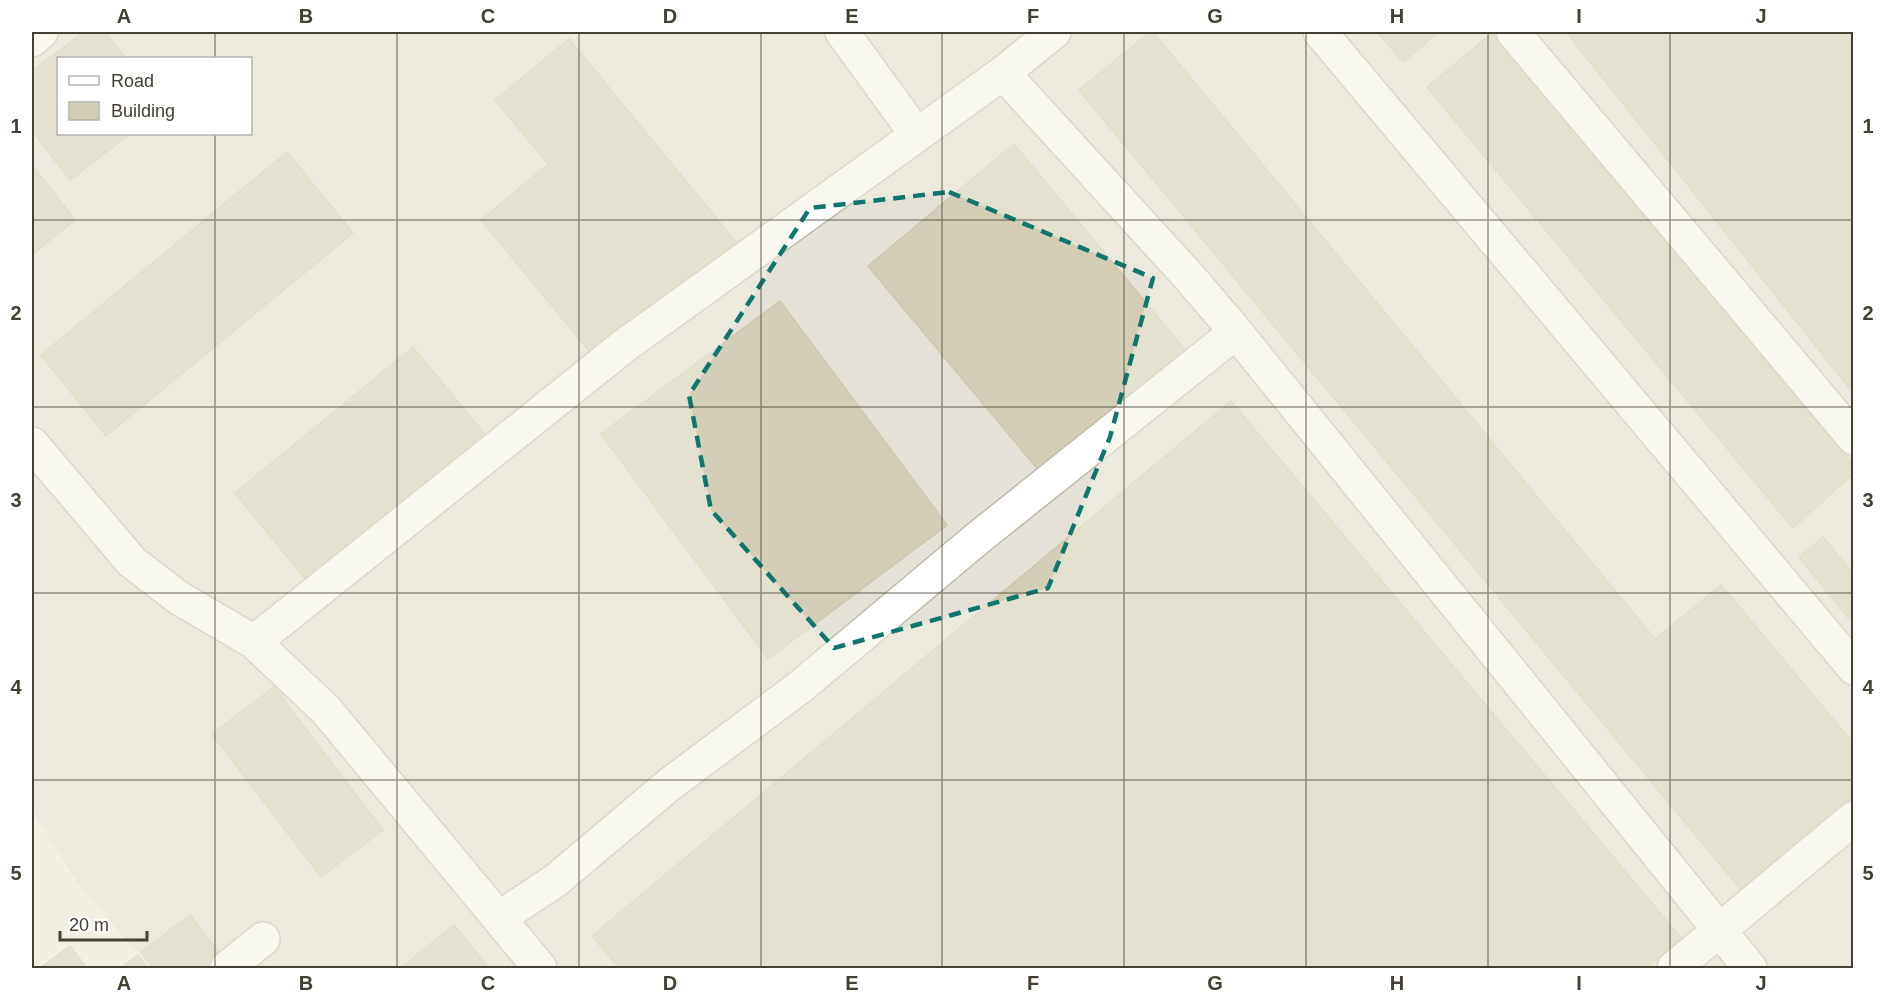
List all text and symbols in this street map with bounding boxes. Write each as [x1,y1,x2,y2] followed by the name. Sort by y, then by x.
[117,5,131,27] text: A
[299,5,313,27] text: B
[481,5,495,27] text: C
[663,5,677,27] text: D
[845,5,859,27] text: E
[1027,5,1039,27] text: F
[1207,5,1223,27] text: G
[1390,5,1404,27] text: H
[1576,5,1582,27] text: I
[1755,5,1767,27] text: J
[57,57,252,135] legend
[111,71,154,91] text: Road
[111,101,175,121] text: Building
[10,115,22,137] text: 1
[1862,115,1874,137] text: 1
[10,302,22,324] text: 2
[1862,302,1874,324] text: 2
[10,489,22,511] text: 3
[1862,489,1874,511] text: 3
[10,676,22,698] text: 4
[1862,676,1874,698] text: 4
[10,862,22,884] text: 5
[1862,862,1874,884] text: 5
[60,904,147,942] scale bar
[69,915,109,935] text: 20 m
[117,972,131,994] text: A
[299,972,313,994] text: B
[481,972,495,994] text: C
[663,972,677,994] text: D
[845,972,859,994] text: E
[1027,972,1039,994] text: F
[1207,972,1223,994] text: G
[1390,972,1404,994] text: H
[1576,972,1582,994] text: I
[1755,972,1767,994] text: J

